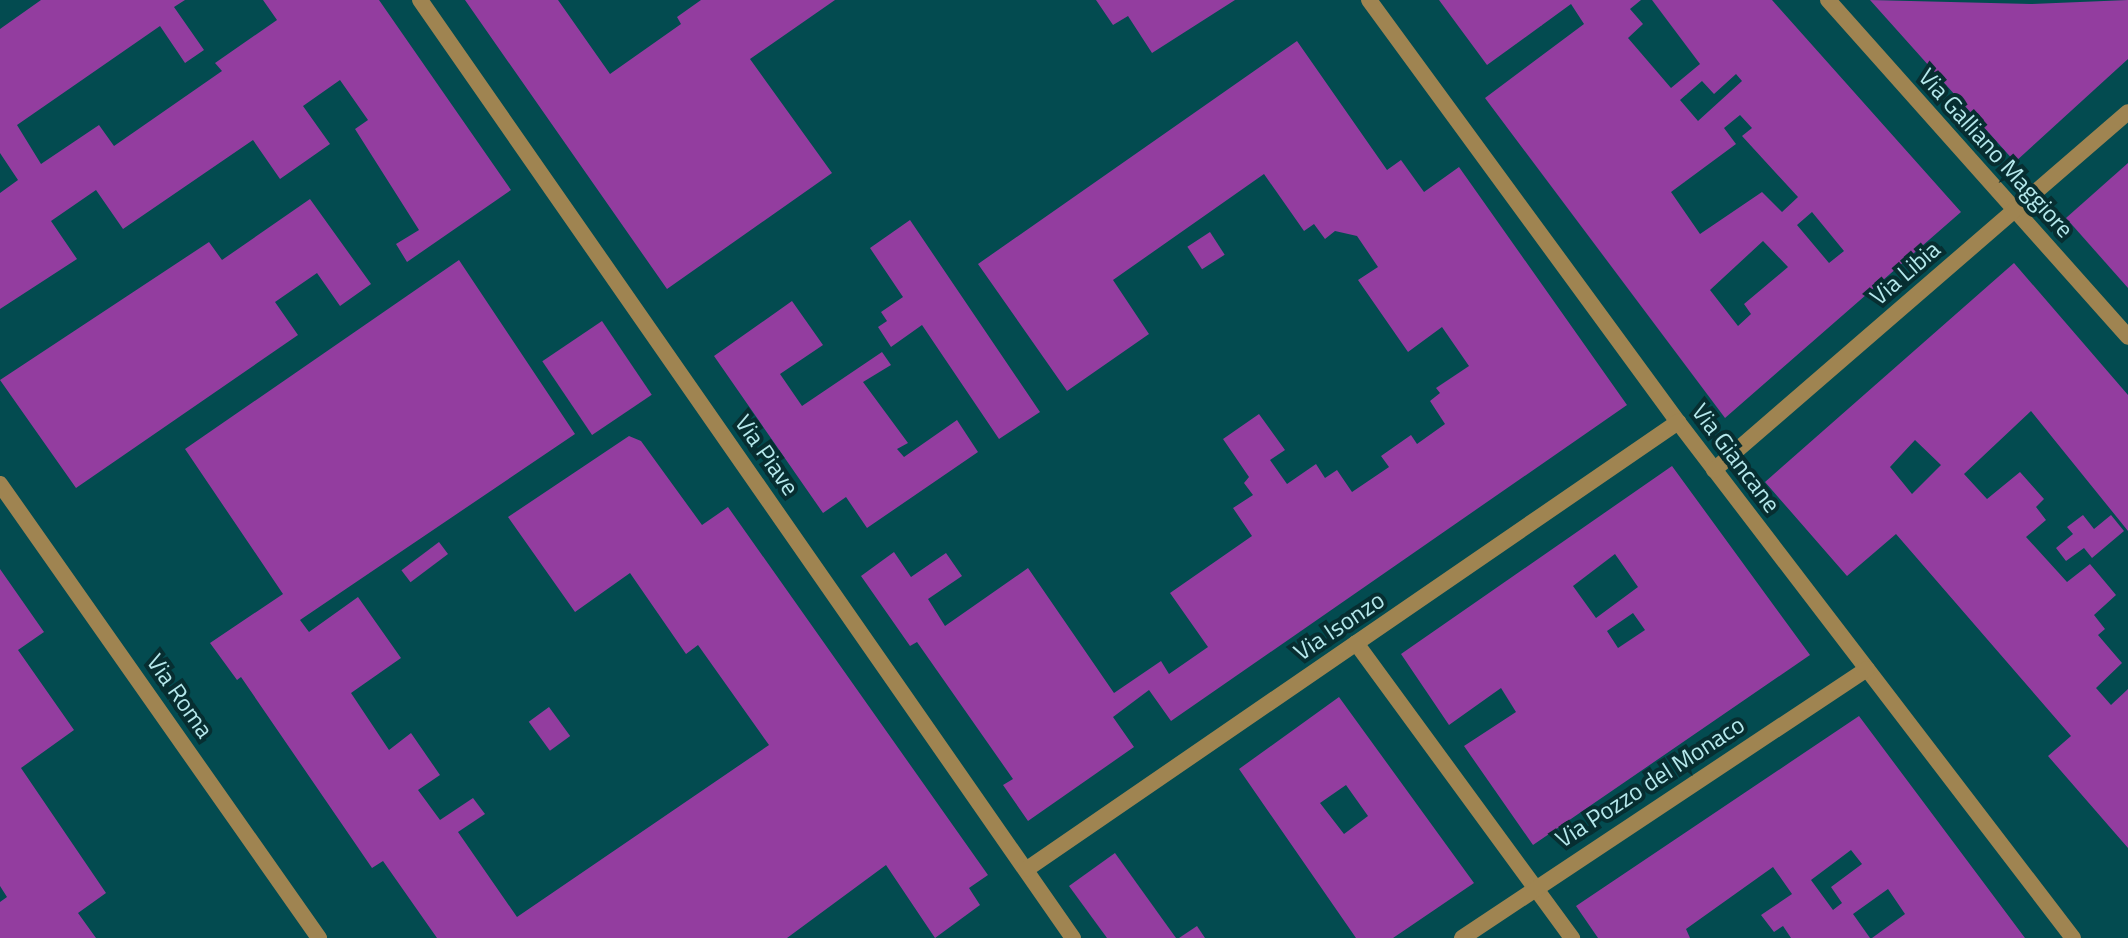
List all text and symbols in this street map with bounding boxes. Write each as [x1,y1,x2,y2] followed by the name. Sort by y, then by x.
[1913,63,2079,243] street label: Via Galliano Maggiore
[1864,235,1946,311] street label: Via Libia
[1686,398,1786,518] street label: Via Giancane
[729,409,805,501] street label: Via Piave
[1288,585,1390,667] street label: Via Isonzo
[141,648,219,744] street label: Via Roma
[1550,710,1750,854] street label: Via Pozzo del Monaco

